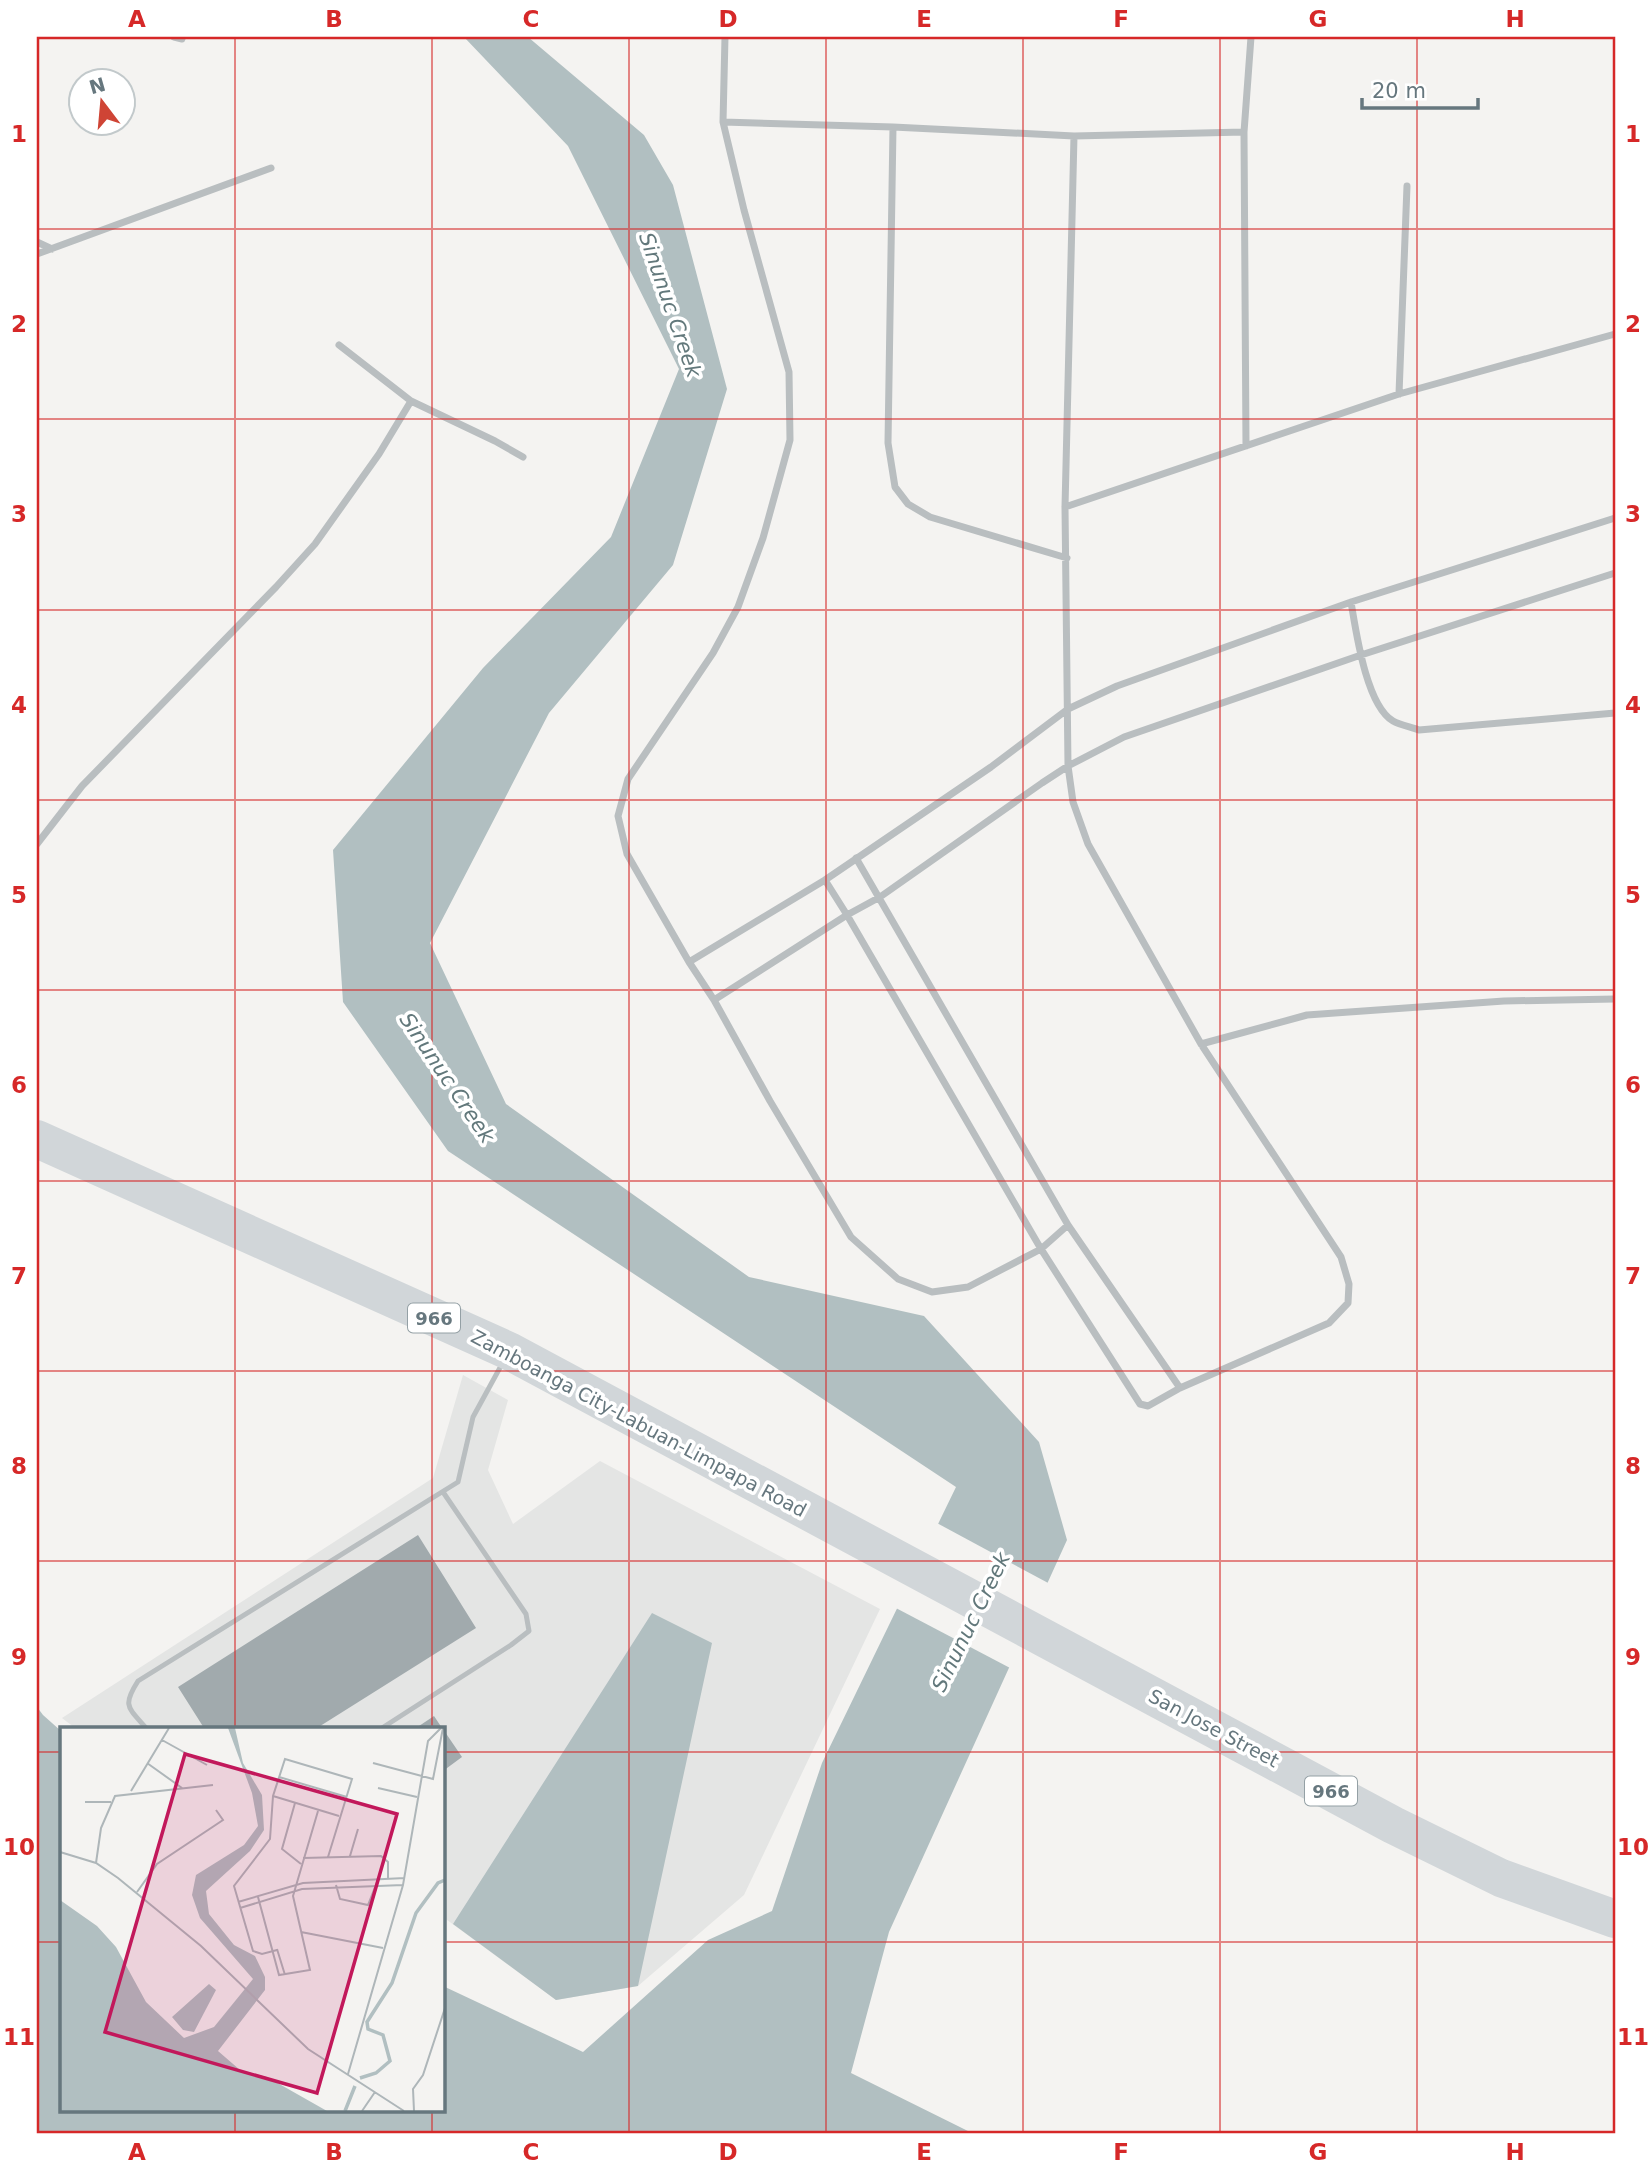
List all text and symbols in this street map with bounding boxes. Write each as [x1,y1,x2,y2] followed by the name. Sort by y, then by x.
[128,6,146,32] text: A
[325,6,343,32] text: B
[523,6,539,32] text: C
[718,6,738,32] text: D
[916,6,932,32] text: E
[1113,6,1129,32] text: F
[1309,6,1327,32] text: G
[1505,6,1525,32] text: H
[66,66,136,136] north arrow
[1362,66,1477,110] scale bar
[87,73,108,98] text: N
[1372,79,1426,103] text: 20 m
[11,121,27,147] text: 1
[1625,121,1641,147] text: 1
[634,229,706,382] water label: Sinunuc Creek
[11,311,27,337] text: 2
[1625,311,1641,337] text: 2
[11,501,27,527] text: 3
[1625,501,1641,527] text: 3
[11,692,27,718] text: 4
[1625,692,1641,718] text: 4
[11,882,27,908] text: 5
[1625,882,1641,908] text: 5
[395,1008,500,1148] water label: Sinunuc Creek
[11,1072,27,1098] text: 6
[1625,1072,1641,1098] text: 6
[11,1263,27,1289] text: 7
[1625,1263,1641,1289] text: 7
[408,1303,460,1332] road number: 966
[468,1325,810,1521] street label: Zamboanga City-Labuan-Limpapa Road
[11,1453,27,1479] text: 8
[1625,1453,1641,1479] text: 8
[927,1548,1015,1696] water label: Sinunuc Creek
[11,1644,27,1670] text: 9
[1625,1644,1641,1670] text: 9
[1145,1684,1283,1772] street label: San Jose Street
[60,1727,444,2112] inset map
[1305,1776,1357,1806] road number: 966
[3,1834,35,1860] text: 10
[1617,1834,1649,1860] text: 10
[3,2024,35,2050] text: 11
[1617,2024,1649,2050] text: 11
[128,2139,146,2165] text: A
[325,2139,343,2165] text: B
[523,2139,539,2165] text: C
[718,2139,738,2165] text: D
[916,2139,932,2165] text: E
[1113,2139,1129,2165] text: F
[1309,2139,1327,2165] text: G
[1505,2139,1525,2165] text: H

